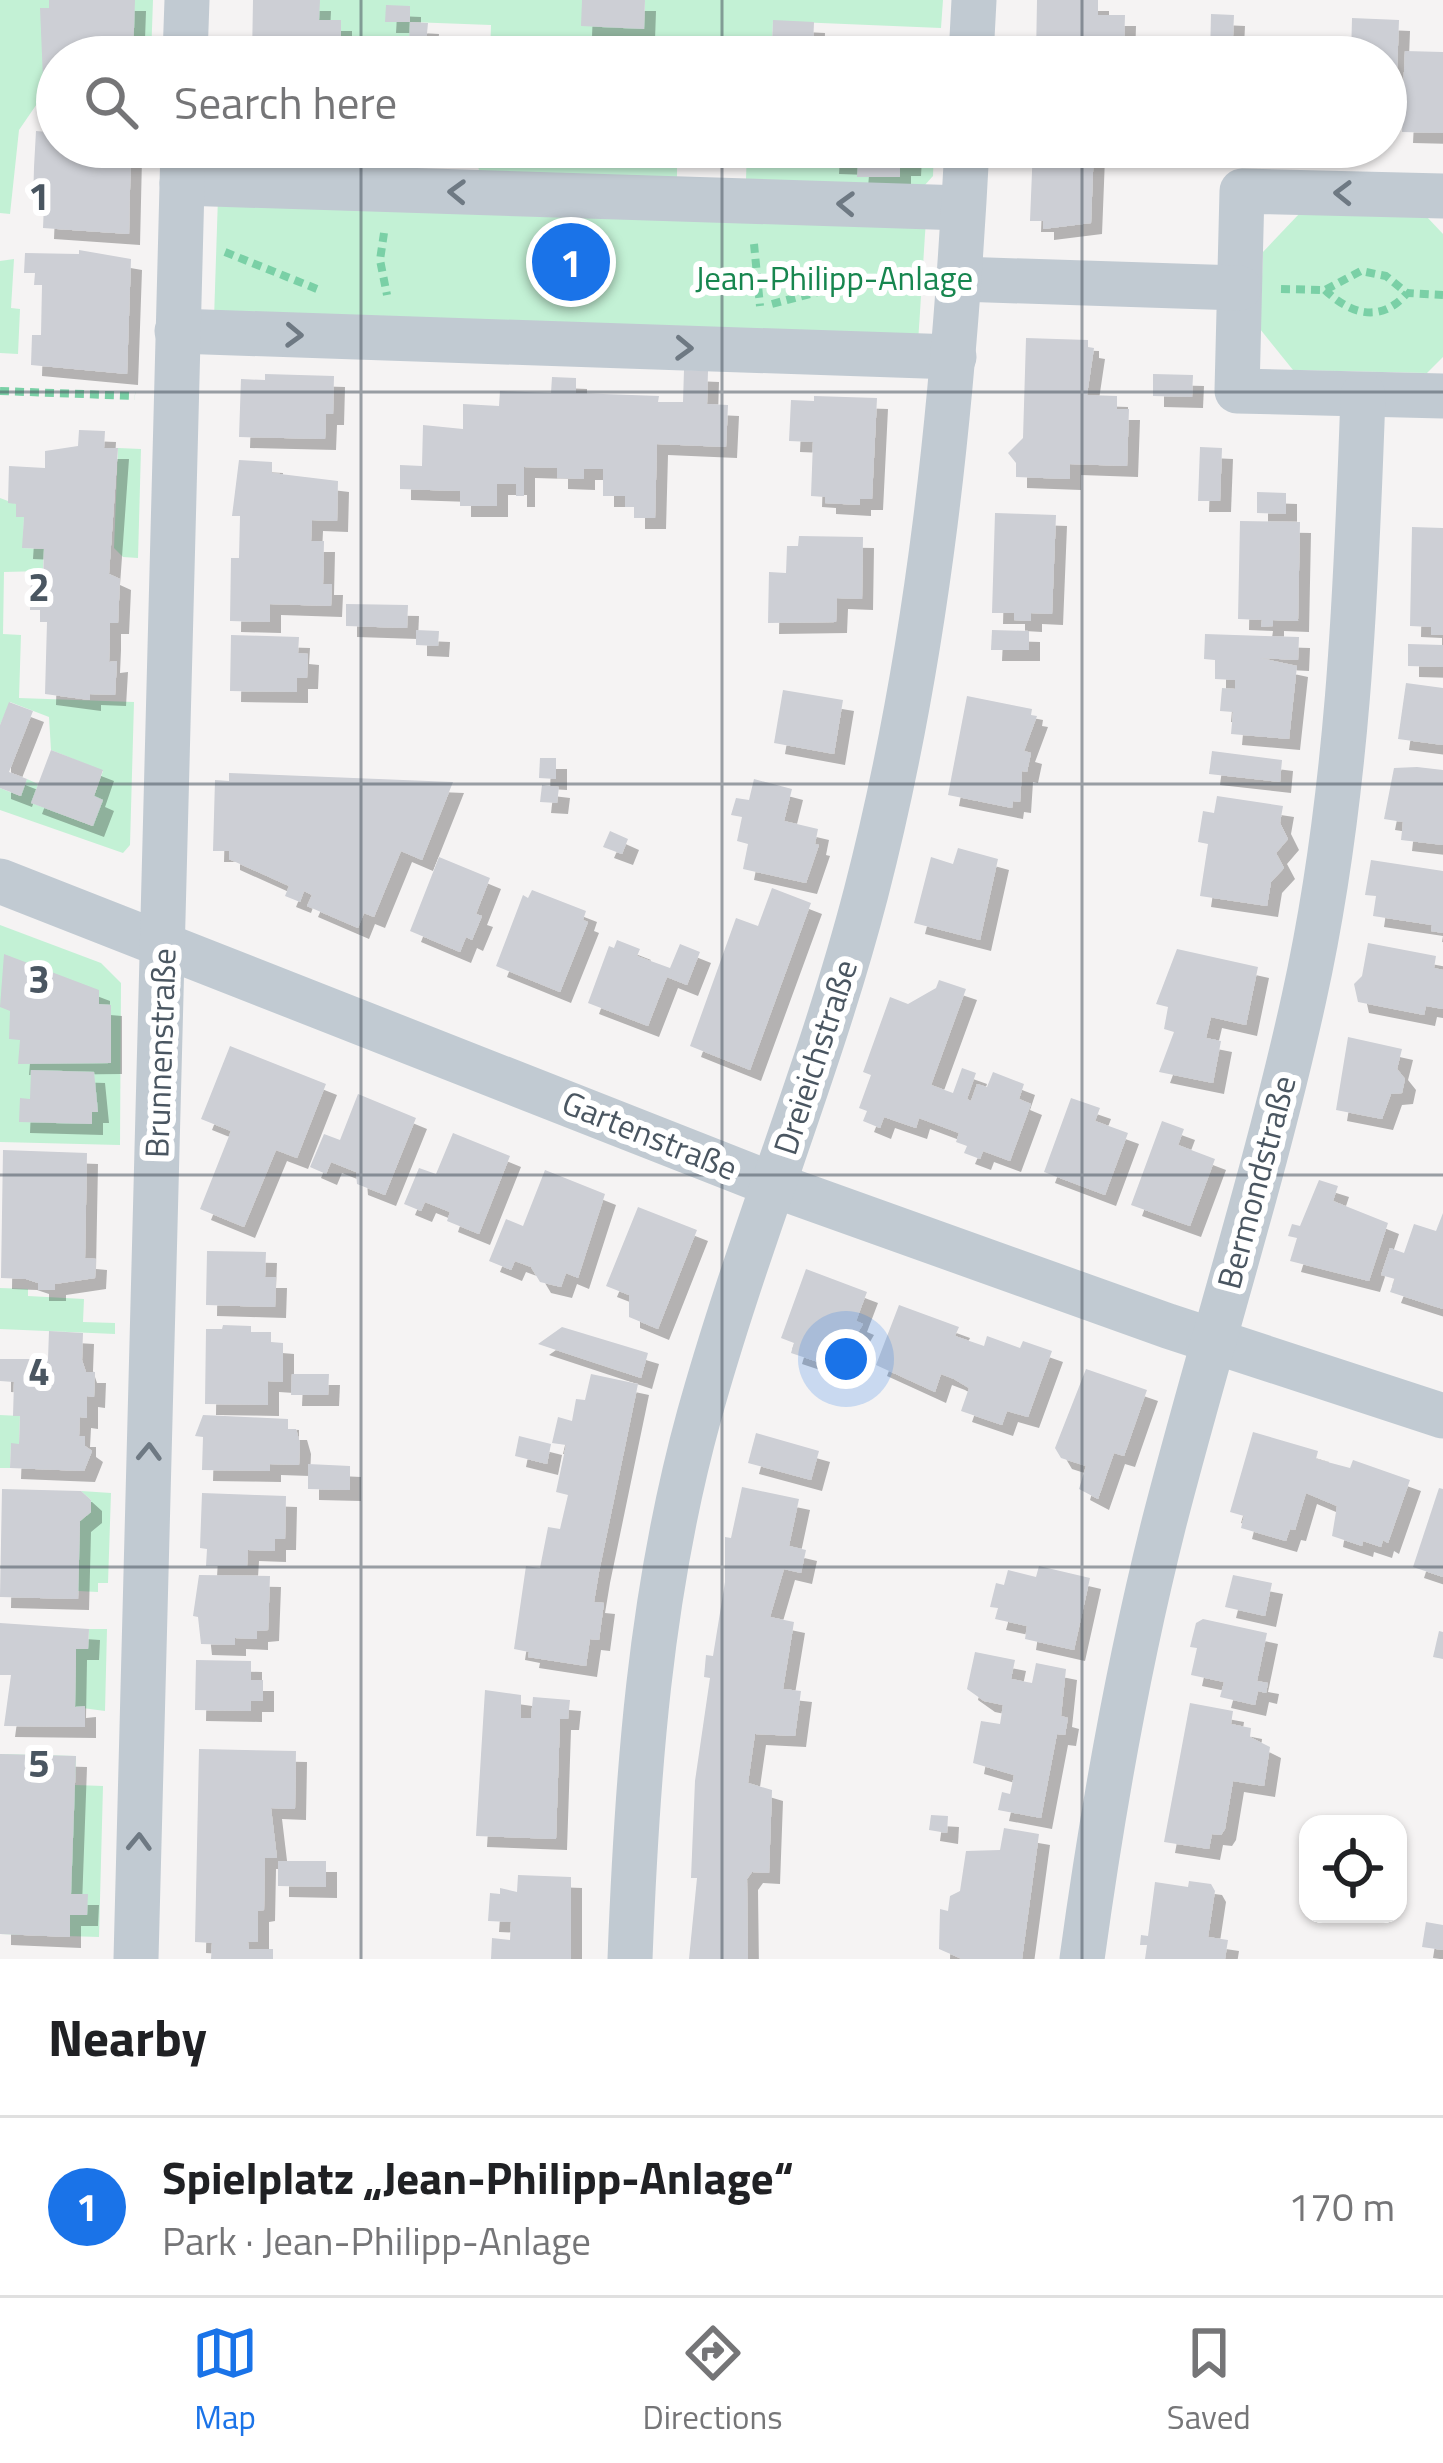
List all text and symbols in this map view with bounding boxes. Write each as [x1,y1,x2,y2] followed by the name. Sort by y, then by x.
[36,36,1407,168] search box
[174,68,397,136] text: Search here
[78,69,144,135] icon: search
[28,166,50,225] text: 1
[447,179,466,205] one-way arrow
[1333,181,1352,207] one-way arrow
[836,192,855,218] one-way arrow
[532,217,610,307] pin: 1
[695,253,973,303] park label: Jean-Philipp-Anlage
[285,322,304,348] one-way arrow
[675,335,694,361] one-way arrow
[28,557,50,616] text: 2
[131,947,189,1159] street label: Brunnenstraße
[28,949,50,1008] text: 3
[760,953,870,1161] street label: Dreieichstraße
[1203,1070,1309,1294] street label: Bermondstraße
[555,1077,745,1193] street label: Gartenstraße
[816,1329,876,1389] your location
[28,1341,50,1400] text: 4
[136,1442,162,1461] one-way arrow
[28,1733,50,1792] text: 5
[1299,1815,1407,1923] map controls
[1299,1815,1407,1923] button: locate
[126,1832,152,1851] one-way arrow
[48,1998,207,2076] text: Nearby
[162,2143,794,2211] text: Spielplatz „Jean-Philipp-Anlage“
[76,2177,98,2236] text: 1
[1288,2177,1395,2236] text: 170 m
[162,2211,591,2270] text: Park · Jean-Philipp-Anlage
[192,2320,258,2442] tab: Map
[643,2320,782,2442] tab: Directions
[1167,2320,1251,2442] tab: Saved

